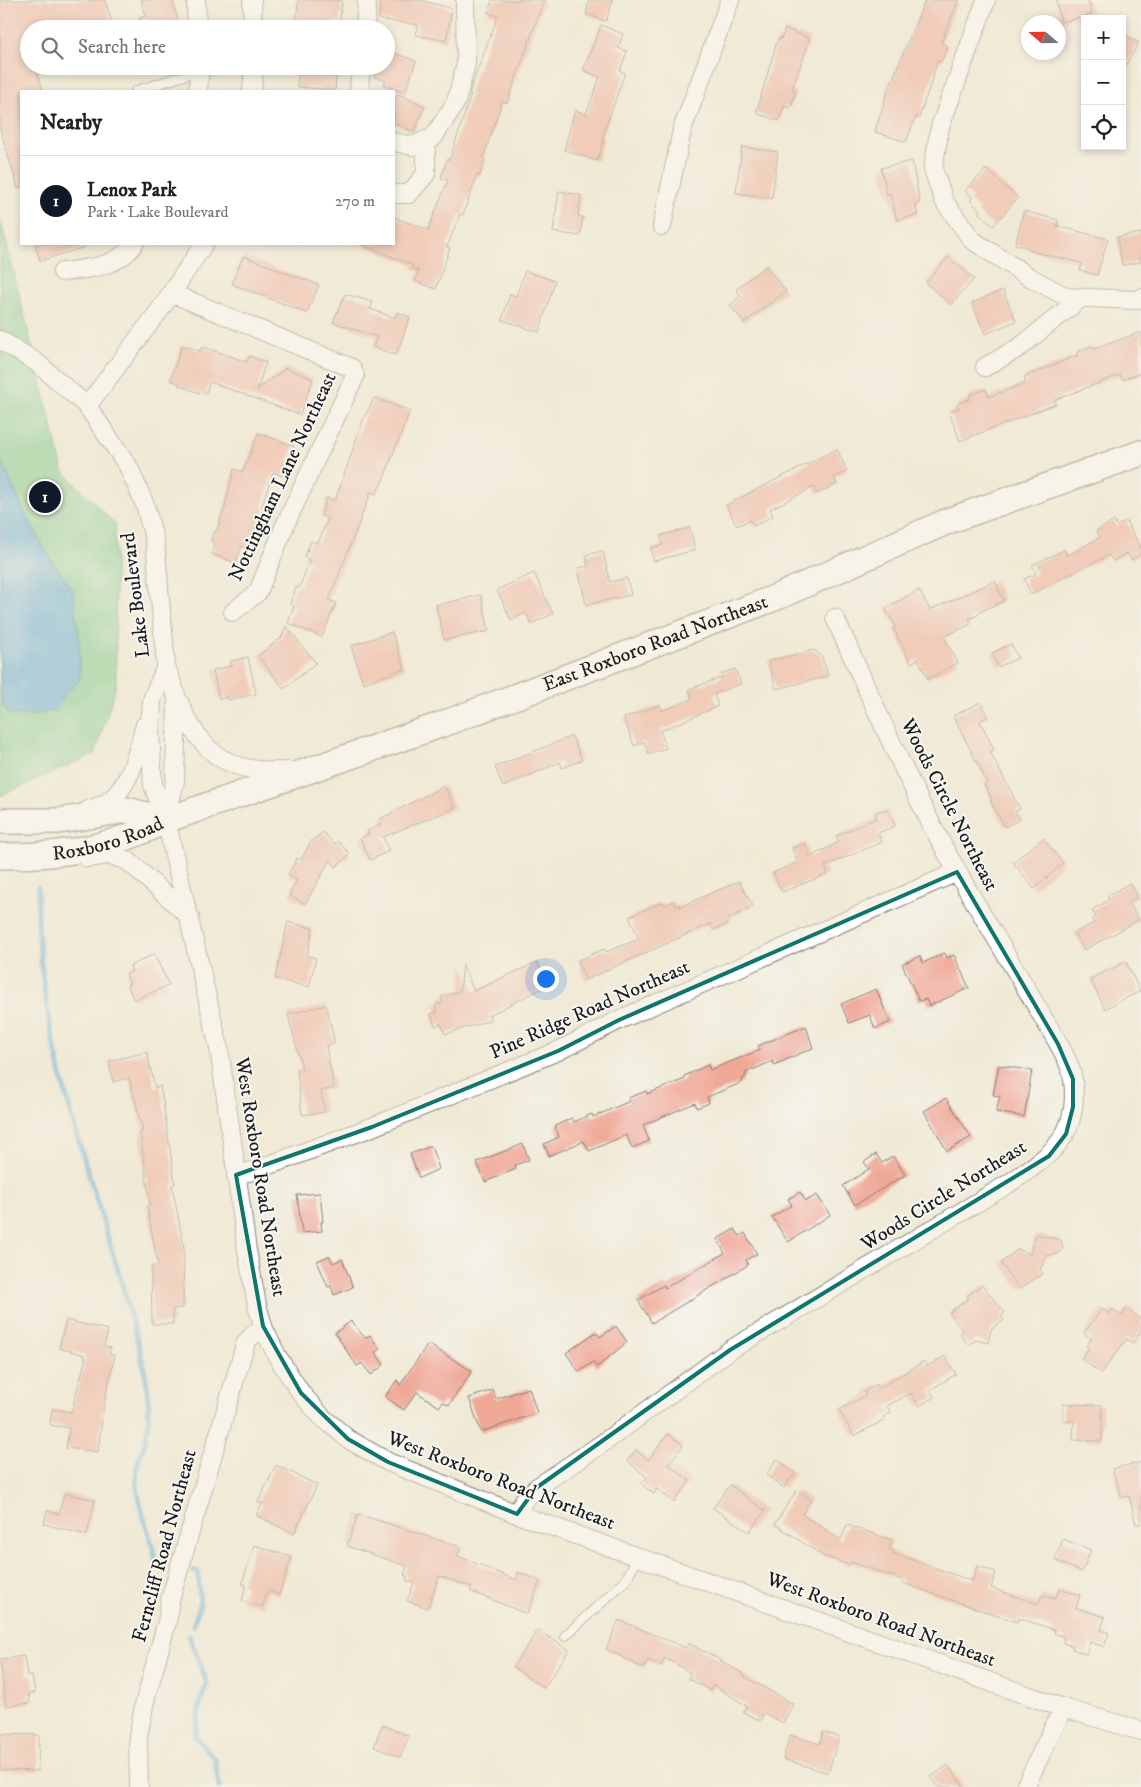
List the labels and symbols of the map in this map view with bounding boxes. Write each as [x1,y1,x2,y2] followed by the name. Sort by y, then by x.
[1021,15,1066,60] north arrow
[224,368,342,586] street label: Nottingham Lane Northeast
[29,478,61,516] pin: 1
[116,531,156,659] street label: Lake Boulevard
[539,589,771,697] street label: East Roxboro Road Northeast
[894,714,1003,895] street label: Woods Circle Northeast
[51,811,168,866] street label: Roxboro Road
[486,955,694,1065] street label: Pine Ridge Road Northeast
[533,966,559,992] your location
[229,1055,291,1298] street label: West Roxboro Road Northeast
[856,1135,1031,1258] street label: Woods Circle Northeast
[383,1426,618,1536] street label: West Roxboro Road Northeast
[127,1447,203,1645] street label: Ferncliff Road Northeast
[762,1567,999,1673] street label: West Roxboro Road Northeast

